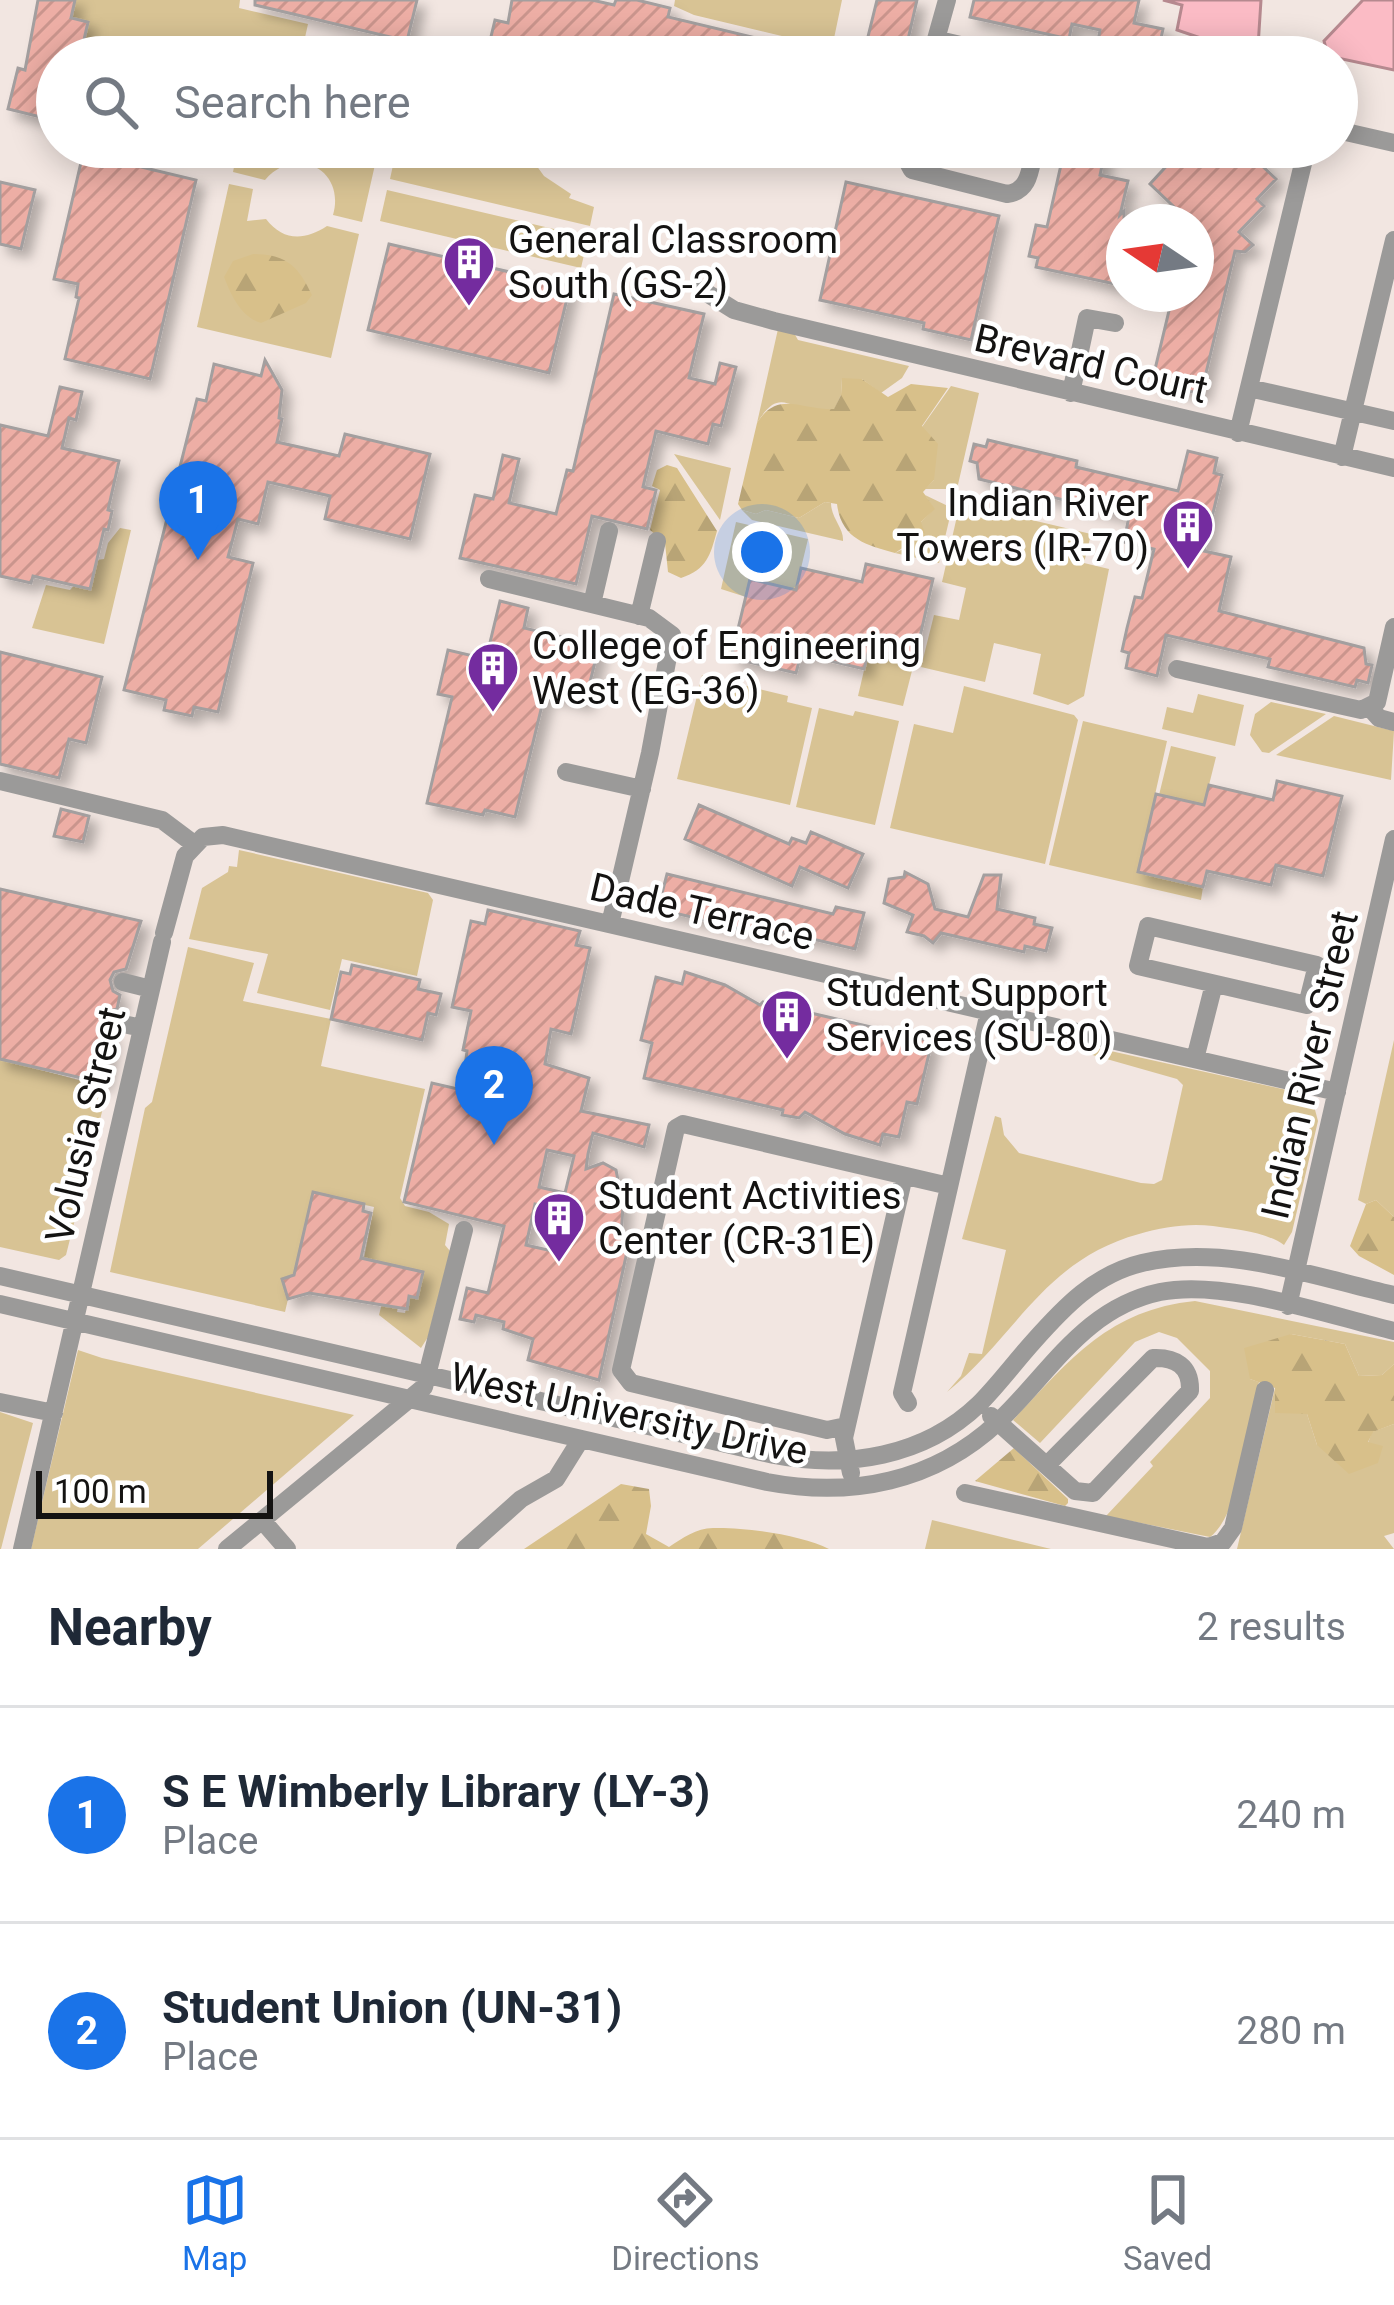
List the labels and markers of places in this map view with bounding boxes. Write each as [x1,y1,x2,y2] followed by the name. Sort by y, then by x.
[508,217,838,308] place label: General Classroom South (GS-2)
[441,234,497,308] building icon: General Classroom South (GS-2)
[159,461,237,560] pin: 1
[896,480,1149,571] place label: Indian River Towers (IR-70)
[1160,497,1216,571] building icon: Indian River Towers (IR-70)
[532,623,921,714] place label: College of Engineering West (EG-36)
[465,640,521,714] building icon: College of Engineering West (EG-36)
[826,970,1113,1061] place label: Student Support Services (SU-80)
[759,987,815,1061] building icon: Student Support Services (SU-80)
[455,1046,533,1145] pin: 2
[598,1173,902,1264] place label: Student Activities Center (CR-31E)
[531,1190,587,1264] building icon: Student Activities Center (CR-31E)

